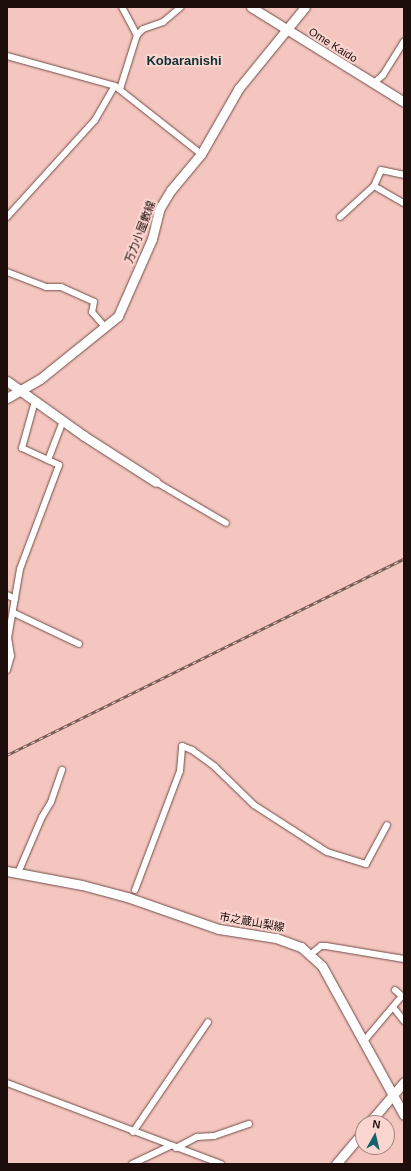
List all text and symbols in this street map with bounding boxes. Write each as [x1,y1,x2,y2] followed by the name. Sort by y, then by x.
[306,25,360,65] street label: Ome Kaido
[146,53,222,69] district label: Kobaranishi
[122,199,158,265] street label: 万力小屋敷線
[218,910,286,934] street label: 市之蔵山梨線
[355,1115,395,1155] north arrow
[372,1118,381,1131] text: N

